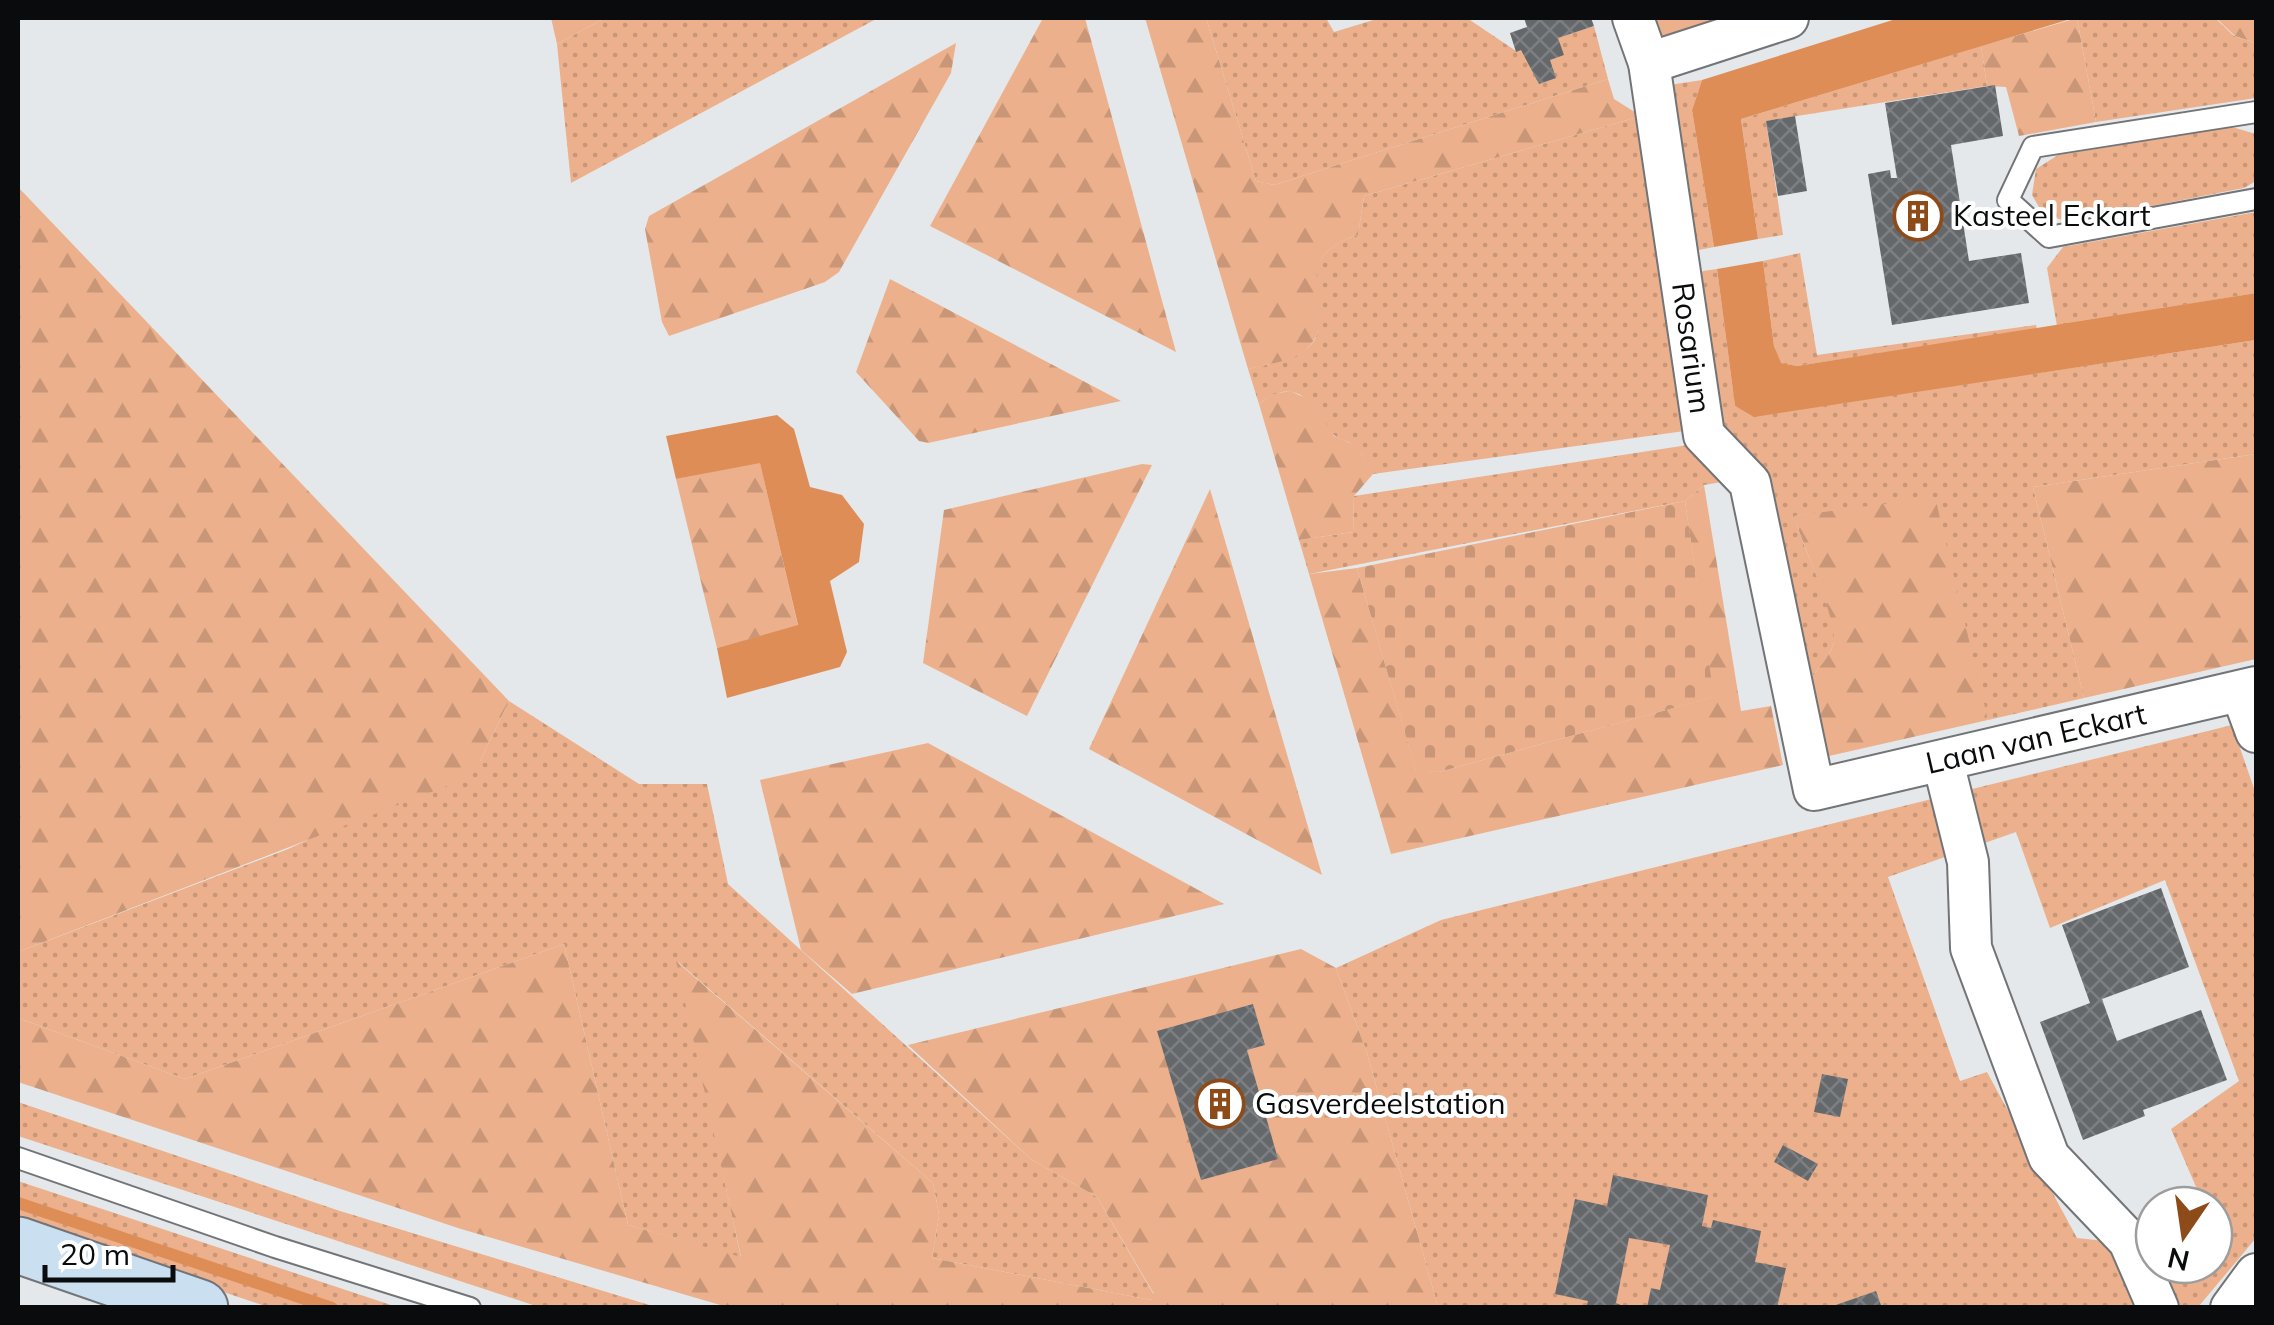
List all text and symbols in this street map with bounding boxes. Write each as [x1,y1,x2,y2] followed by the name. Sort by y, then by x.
[1892,190,1944,242] building icon: Kasteel Eckart
[1953,196,2151,234] place label: Kasteel Eckart
[1664,280,1720,416] street label: Rosarium
[1922,694,2149,782] street label: Laan van Eckart
[1194,1078,1246,1130] building icon: Gasverdeelstation
[1255,1084,1506,1122] place label: Gasverdeelstation
[2134,1185,2234,1285] north arrow
[45,1220,172,1282] scale bar
[60,1235,130,1273] text: 20 m
[2164,1240,2192,1279] text: N

